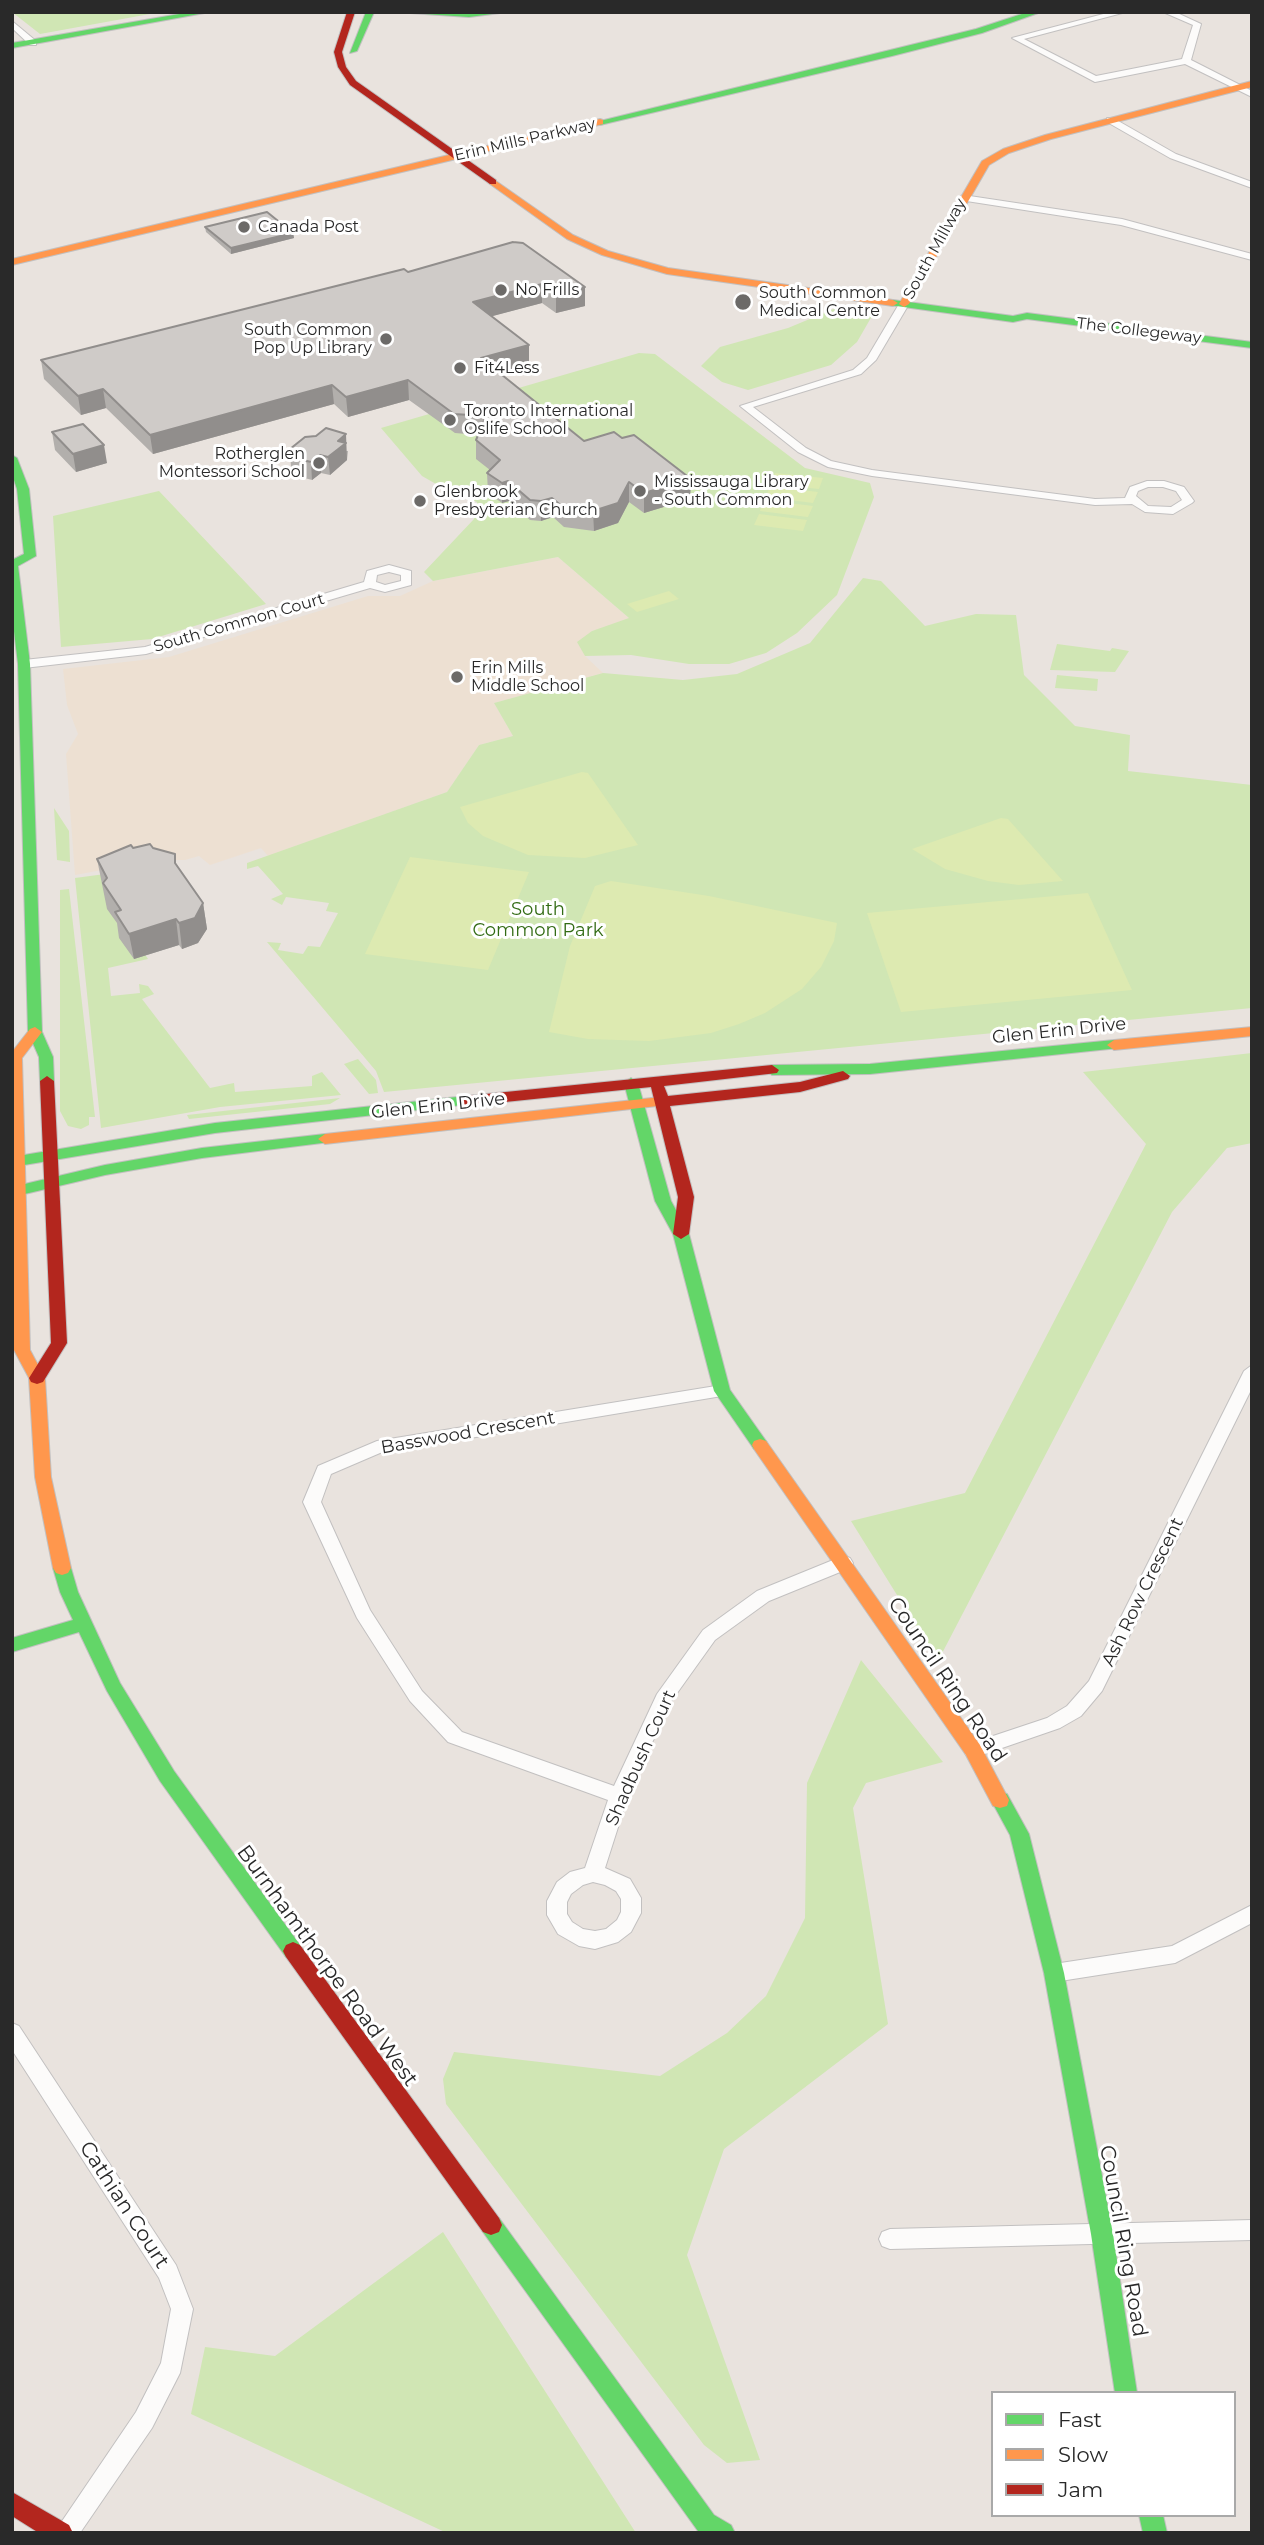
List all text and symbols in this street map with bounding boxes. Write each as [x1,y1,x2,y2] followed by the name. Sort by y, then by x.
[453,114,597,166] street label: Erin Mills Parkway
[899,195,971,303] street label: South Millway
[258,217,359,237] place label: Canada Post
[236,219,252,235] marker: Canada Post
[515,280,579,300] place label: No Frills
[493,282,509,298] marker: No Frills
[759,283,887,321] place label: South Common Medical Centre
[733,292,753,312] marker: South Common Medical Centre
[1076,314,1202,348] street label: The Collegeway
[244,320,372,358] place label: South Common Pop Up Library
[378,331,394,347] marker: South Common Pop Up Library
[474,358,539,378] place label: Fit4Less
[452,360,468,376] marker: Fit4Less
[464,401,633,439] place label: Toronto International Oslife School
[442,412,458,428] marker: Toronto International Oslife School
[159,444,305,482] place label: Rotherglen Montessori School
[311,455,327,471] marker: Rotherglen Montessori School
[654,472,809,510] place label: Mississauga Library - South Common
[434,482,598,520] place label: Glenbrook Presbyterian Church
[632,483,648,499] marker: Mississauga Library - South Common
[412,493,428,509] marker: Glenbrook Presbyterian Church
[151,589,327,657] street label: South Common Court
[471,658,584,696] place label: Erin Mills Middle School
[449,669,465,685] marker: Erin Mills Middle School
[472,899,604,942] park label: South Common Park
[991,1013,1127,1049] street label: Glen Erin Drive
[370,1088,506,1124] street label: Glen Erin Drive
[379,1407,557,1459] street label: Basswood Crescent
[1098,1514,1188,1670] street label: Ash Row Crescent
[882,1592,1012,1768] street label: Council Ring Road
[601,1687,681,1829] street label: Shadbush Court
[231,1841,423,2091] street label: Burnhamthorpe Road West
[74,2137,174,2273] street label: Cathian Court
[1094,2143,1152,2339] street label: Council Ring Road
[991,2391,1236,2517] legend
[1058,2407,1102,2432] text: Fast
[1058,2442,1108,2467] text: Slow
[1058,2477,1103,2502] text: Jam

